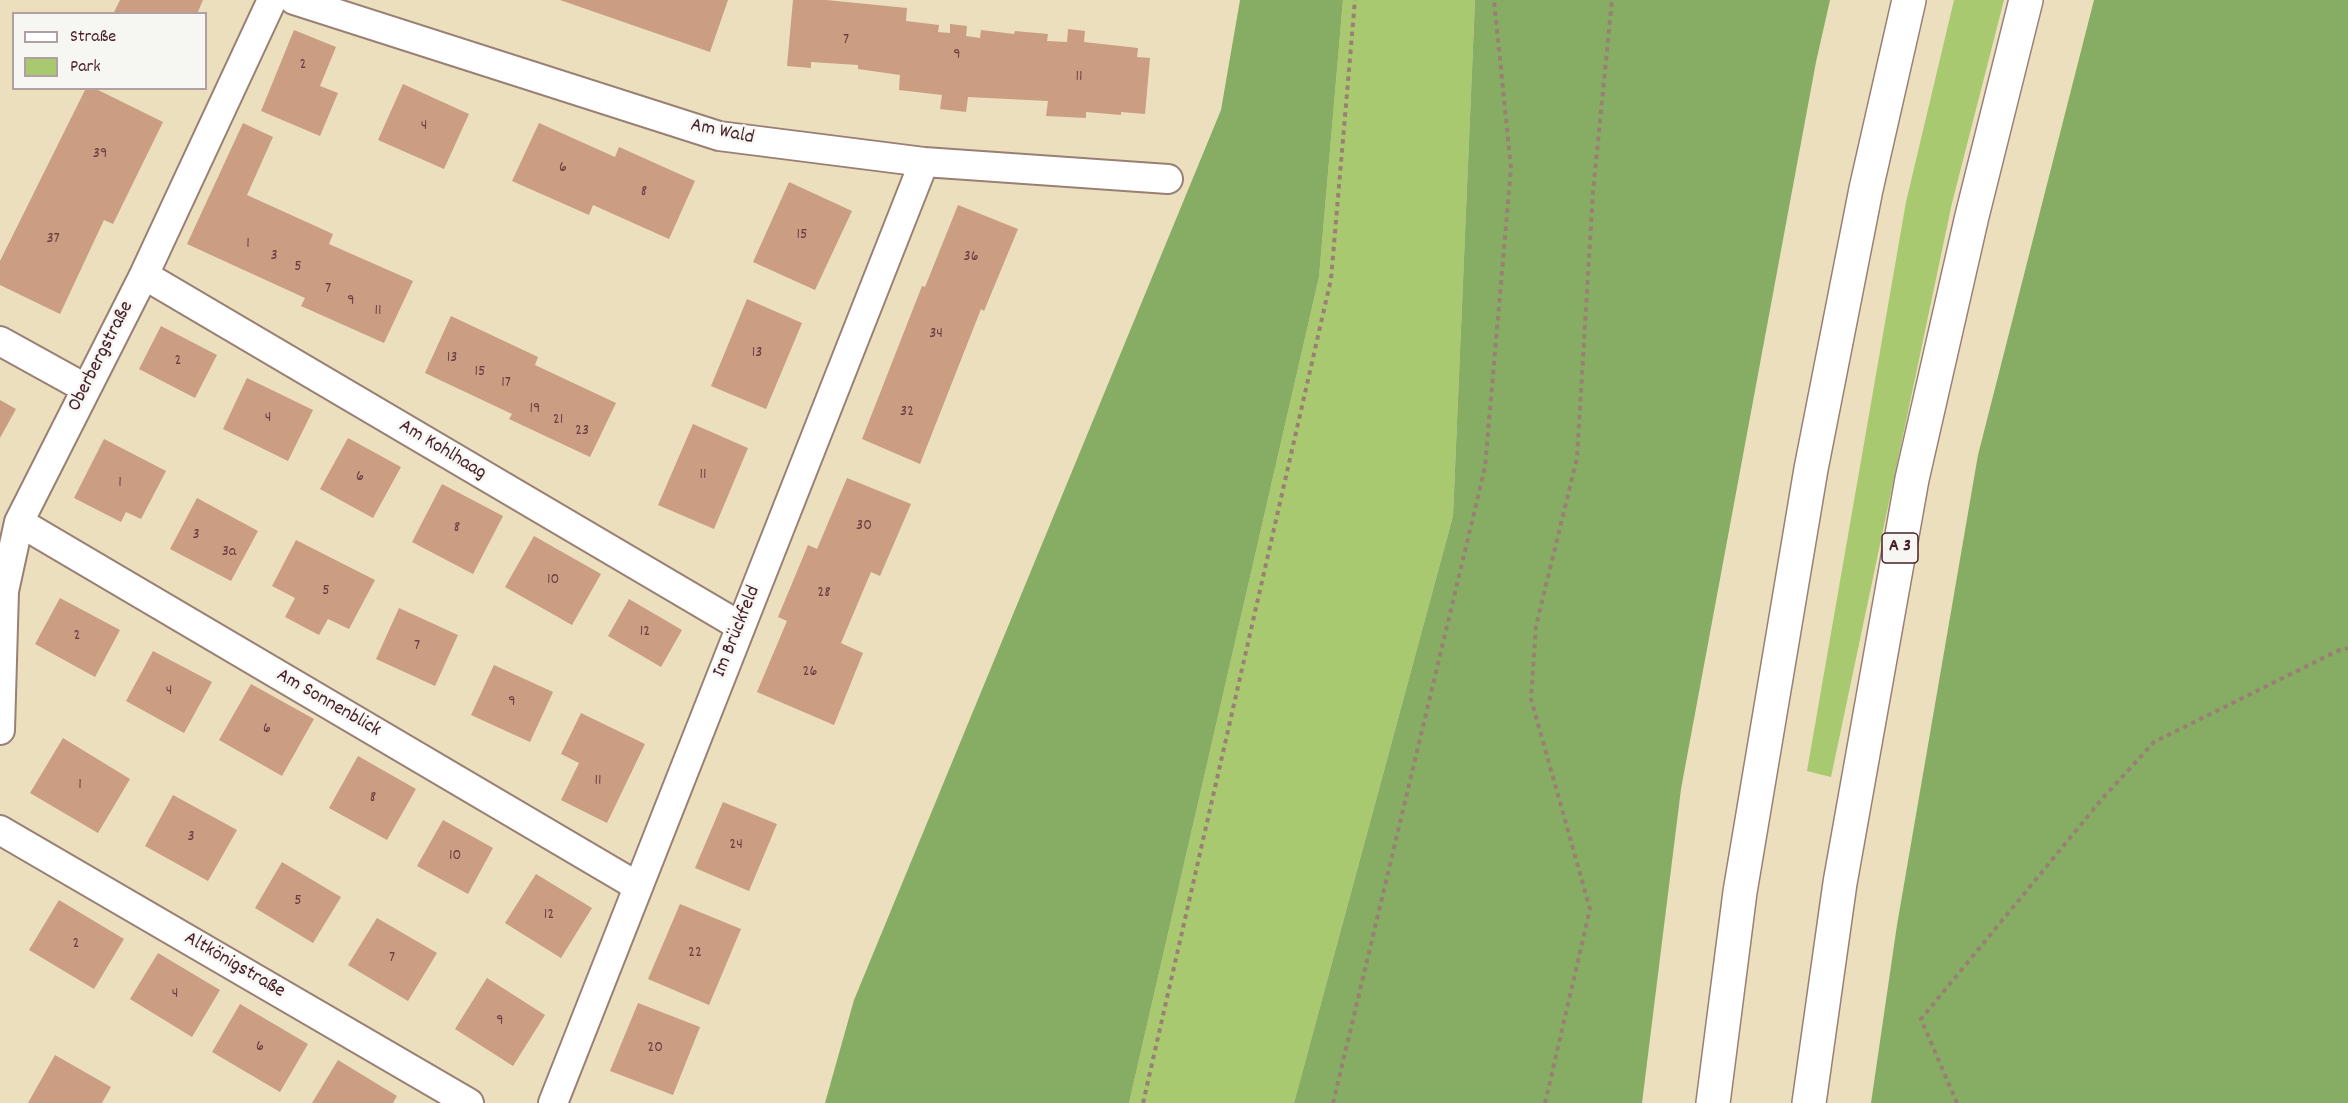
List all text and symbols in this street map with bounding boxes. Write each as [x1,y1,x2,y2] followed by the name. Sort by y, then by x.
[12,12,207,90] legend
[70,25,116,50] text: Straße
[843,31,849,51] house number: 7
[953,46,961,66] house number: 9
[70,55,101,80] text: Park
[300,56,306,76] house number: 2
[1075,68,1083,88] house number: 11
[688,115,756,151] street label: Am Wald
[421,117,427,137] house number: 4
[93,145,107,165] house number: 39
[559,159,567,179] house number: 6
[641,183,647,203] house number: 8
[797,226,807,246] house number: 15
[46,230,60,250] house number: 37
[246,235,250,255] house number: 1
[270,247,278,267] house number: 3
[964,248,978,268] house number: 36
[294,258,302,278] house number: 5
[325,280,331,300] house number: 7
[347,292,355,312] house number: 9
[64,298,140,416] street label: Oberbergstraße
[374,302,382,322] house number: 11
[929,325,943,345] house number: 34
[752,344,762,364] house number: 13
[447,349,457,369] house number: 13
[175,352,181,372] house number: 2
[475,363,485,383] house number: 15
[501,374,511,394] house number: 17
[530,400,540,420] house number: 19
[900,403,914,423] house number: 32
[265,409,271,429] house number: 4
[553,411,563,431] house number: 21
[394,415,490,487] street label: Am Kohlhaag
[575,422,589,442] house number: 23
[699,466,707,486] house number: 11
[356,468,364,488] house number: 6
[118,474,122,494] house number: 1
[856,517,872,537] house number: 30
[454,519,460,539] house number: 8
[192,526,200,546] house number: 3
[1882,533,1918,563] road number: A 3
[222,543,236,563] house number: 3a
[547,571,559,591] house number: 10
[322,582,330,602] house number: 5
[709,583,767,681] street label: Im Brückfeld
[817,584,831,604] house number: 28
[640,623,650,643] house number: 12
[74,627,80,647] house number: 2
[414,637,420,657] house number: 7
[803,663,817,683] house number: 26
[271,664,385,744] street label: Am Sonnenblick
[166,682,172,702] house number: 4
[508,693,516,713] house number: 9
[263,720,271,740] house number: 6
[594,772,602,792] house number: 11
[78,776,82,796] house number: 1
[370,789,376,809] house number: 8
[187,828,195,848] house number: 3
[729,836,743,856] house number: 24
[449,847,461,867] house number: 10
[294,892,302,912] house number: 5
[544,906,554,926] house number: 12
[179,927,289,1005] street label: Altkönigstraße
[73,935,79,955] house number: 2
[688,944,702,964] house number: 22
[389,949,395,969] house number: 7
[172,985,178,1005] house number: 4
[496,1012,504,1032] house number: 9
[256,1038,264,1058] house number: 6
[647,1039,663,1059] house number: 20

